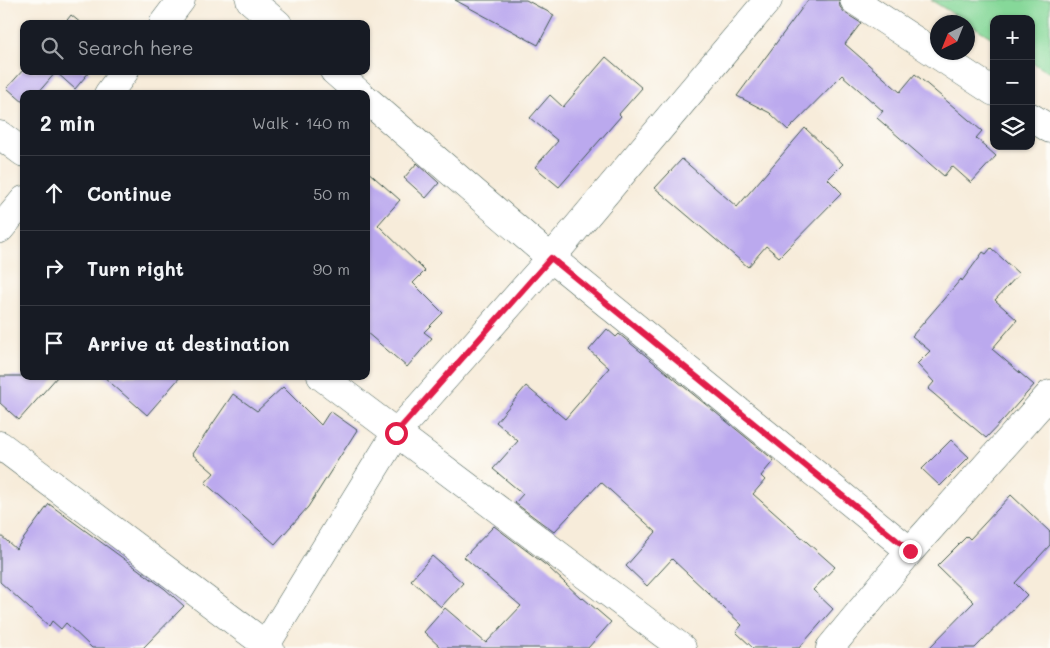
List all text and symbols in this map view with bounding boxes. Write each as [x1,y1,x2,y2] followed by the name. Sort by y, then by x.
[930,15,975,60] north arrow
[990,15,1035,150] map controls
[990,15,1035,60] button: +
[20,20,370,75] search box
[38,34,66,62] icon: search
[78,35,194,60] text: Search here
[990,60,1035,105] button: −
[990,105,1035,150] button: layers
[40,109,95,136] text: 2 min
[252,112,350,133] text: Walk · 140 m
[40,179,68,207] icon: ahead
[87,181,172,206] text: Continue
[313,183,350,204] text: 50 m
[40,254,68,282] icon: right
[87,256,184,281] text: Turn right
[313,258,350,279] text: 90 m
[40,329,68,357] icon: arrive
[87,331,290,356] text: Arrive at destination
[385,422,408,445] route start
[899,540,922,563] route end

